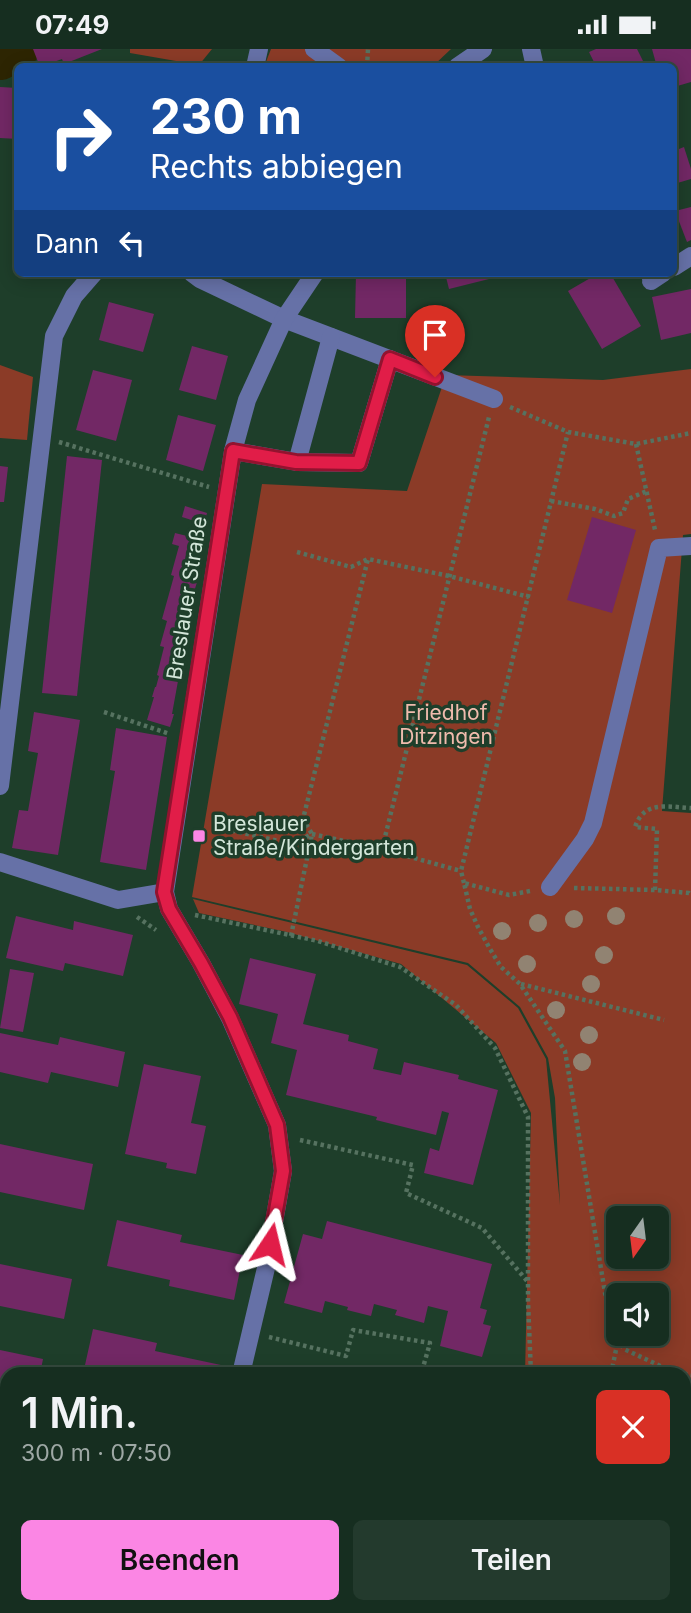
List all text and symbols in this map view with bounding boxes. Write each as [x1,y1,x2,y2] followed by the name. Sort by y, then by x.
[35,9,109,40] text: 07:49
[150,87,302,146] text: 230 m
[35,91,126,182] icon: right
[150,147,403,186] text: Rechts abbiegen
[113,224,151,262] icon: left
[35,228,99,259] text: Dann
[405,305,465,377] pin
[416,316,454,354] icon: arrive
[161,514,212,681] street label: Breslauer Straße
[399,700,493,749] park label: Friedhof Ditzingen
[213,811,415,860] place label: Breslauer Straße/Kindergarten
[191,828,207,844] marker: Breslauer Straße/Kindergarten
[606,1206,668,1269] north arrow
[606,1206,669,1346] map controls
[233,1207,307,1281] position arrow
[606,1283,669,1346] button: sound
[21,1387,138,1438] text: 1 Min.
[596,1390,670,1464] button: close
[21,1439,172,1467] text: 300 m · 07:50
[21,1520,339,1600] button: Beenden
[353,1520,670,1600] button: Teilen

